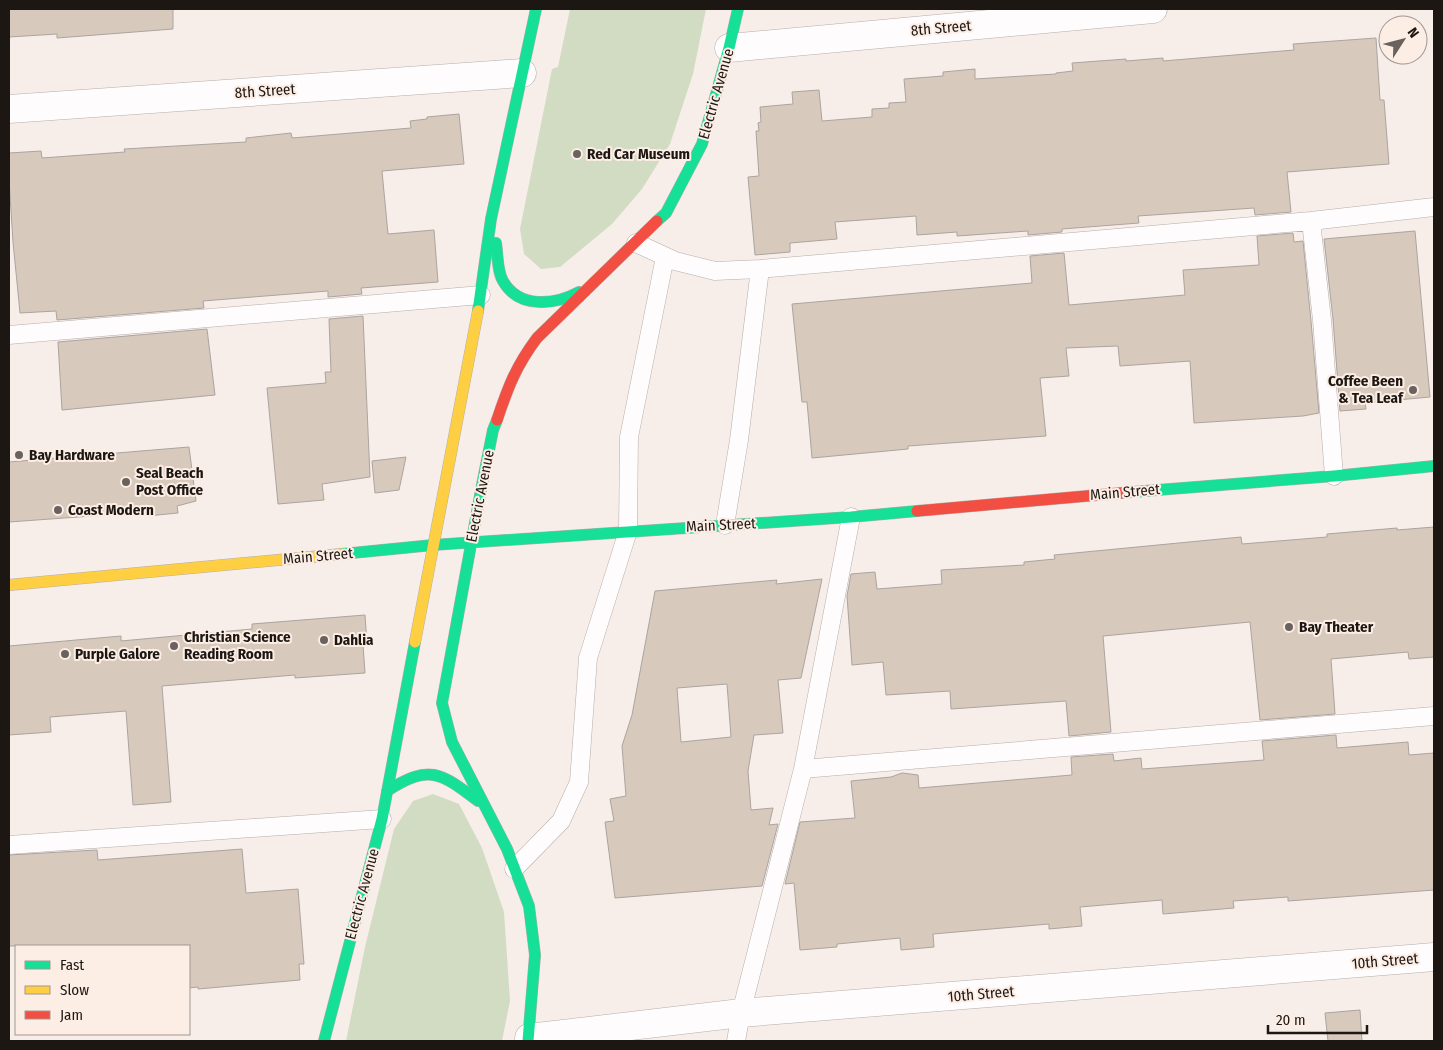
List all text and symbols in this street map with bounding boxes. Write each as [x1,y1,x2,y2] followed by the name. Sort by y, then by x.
[1378,15,1428,65] north arrow
[910,16,972,40] street label: 8th Street
[1404,24,1422,41] text: N
[694,47,738,141] street label: Electric Avenue
[234,80,296,102] street label: 8th Street
[587,145,690,163] place label: Red Car Museum
[571,148,583,160] marker: Red Car Museum
[1328,372,1404,407] place label: Coffee Been & Tea Leaf
[1407,384,1419,396] marker: Coffee Been & Tea Leaf
[29,446,115,464] place label: Bay Hardware
[462,448,498,544] street label: Electric Avenue
[13,449,25,461] marker: Bay Hardware
[136,464,204,499] place label: Seal Beach Post Office
[120,476,132,488] marker: Seal Beach Post Office
[1089,480,1161,504] street label: Main Street
[68,501,154,519] place label: Coast Modern
[52,504,64,516] marker: Coast Modern
[686,514,757,536] street label: Main Street
[282,544,354,568] street label: Main Street
[1299,618,1374,636] place label: Bay Theater
[1283,621,1295,633] marker: Bay Theater
[184,628,291,663] place label: Christian Science Reading Room
[334,631,374,649] place label: Dahlia
[318,634,330,646] marker: Dahlia
[168,640,180,652] marker: Christian Science Reading Room
[75,645,160,663] place label: Purple Galore
[59,648,71,660] marker: Purple Galore
[341,846,383,942] street label: Electric Avenue
[15,945,190,1035] legend
[1351,949,1419,973] street label: 10th Street
[60,956,84,974] text: Fast
[60,981,89,999] text: Slow
[947,982,1015,1006] street label: 10th Street
[1268,1002,1367,1034] scale bar
[60,1006,83,1024] text: Jam
[1276,1011,1306,1029] text: 20 m

